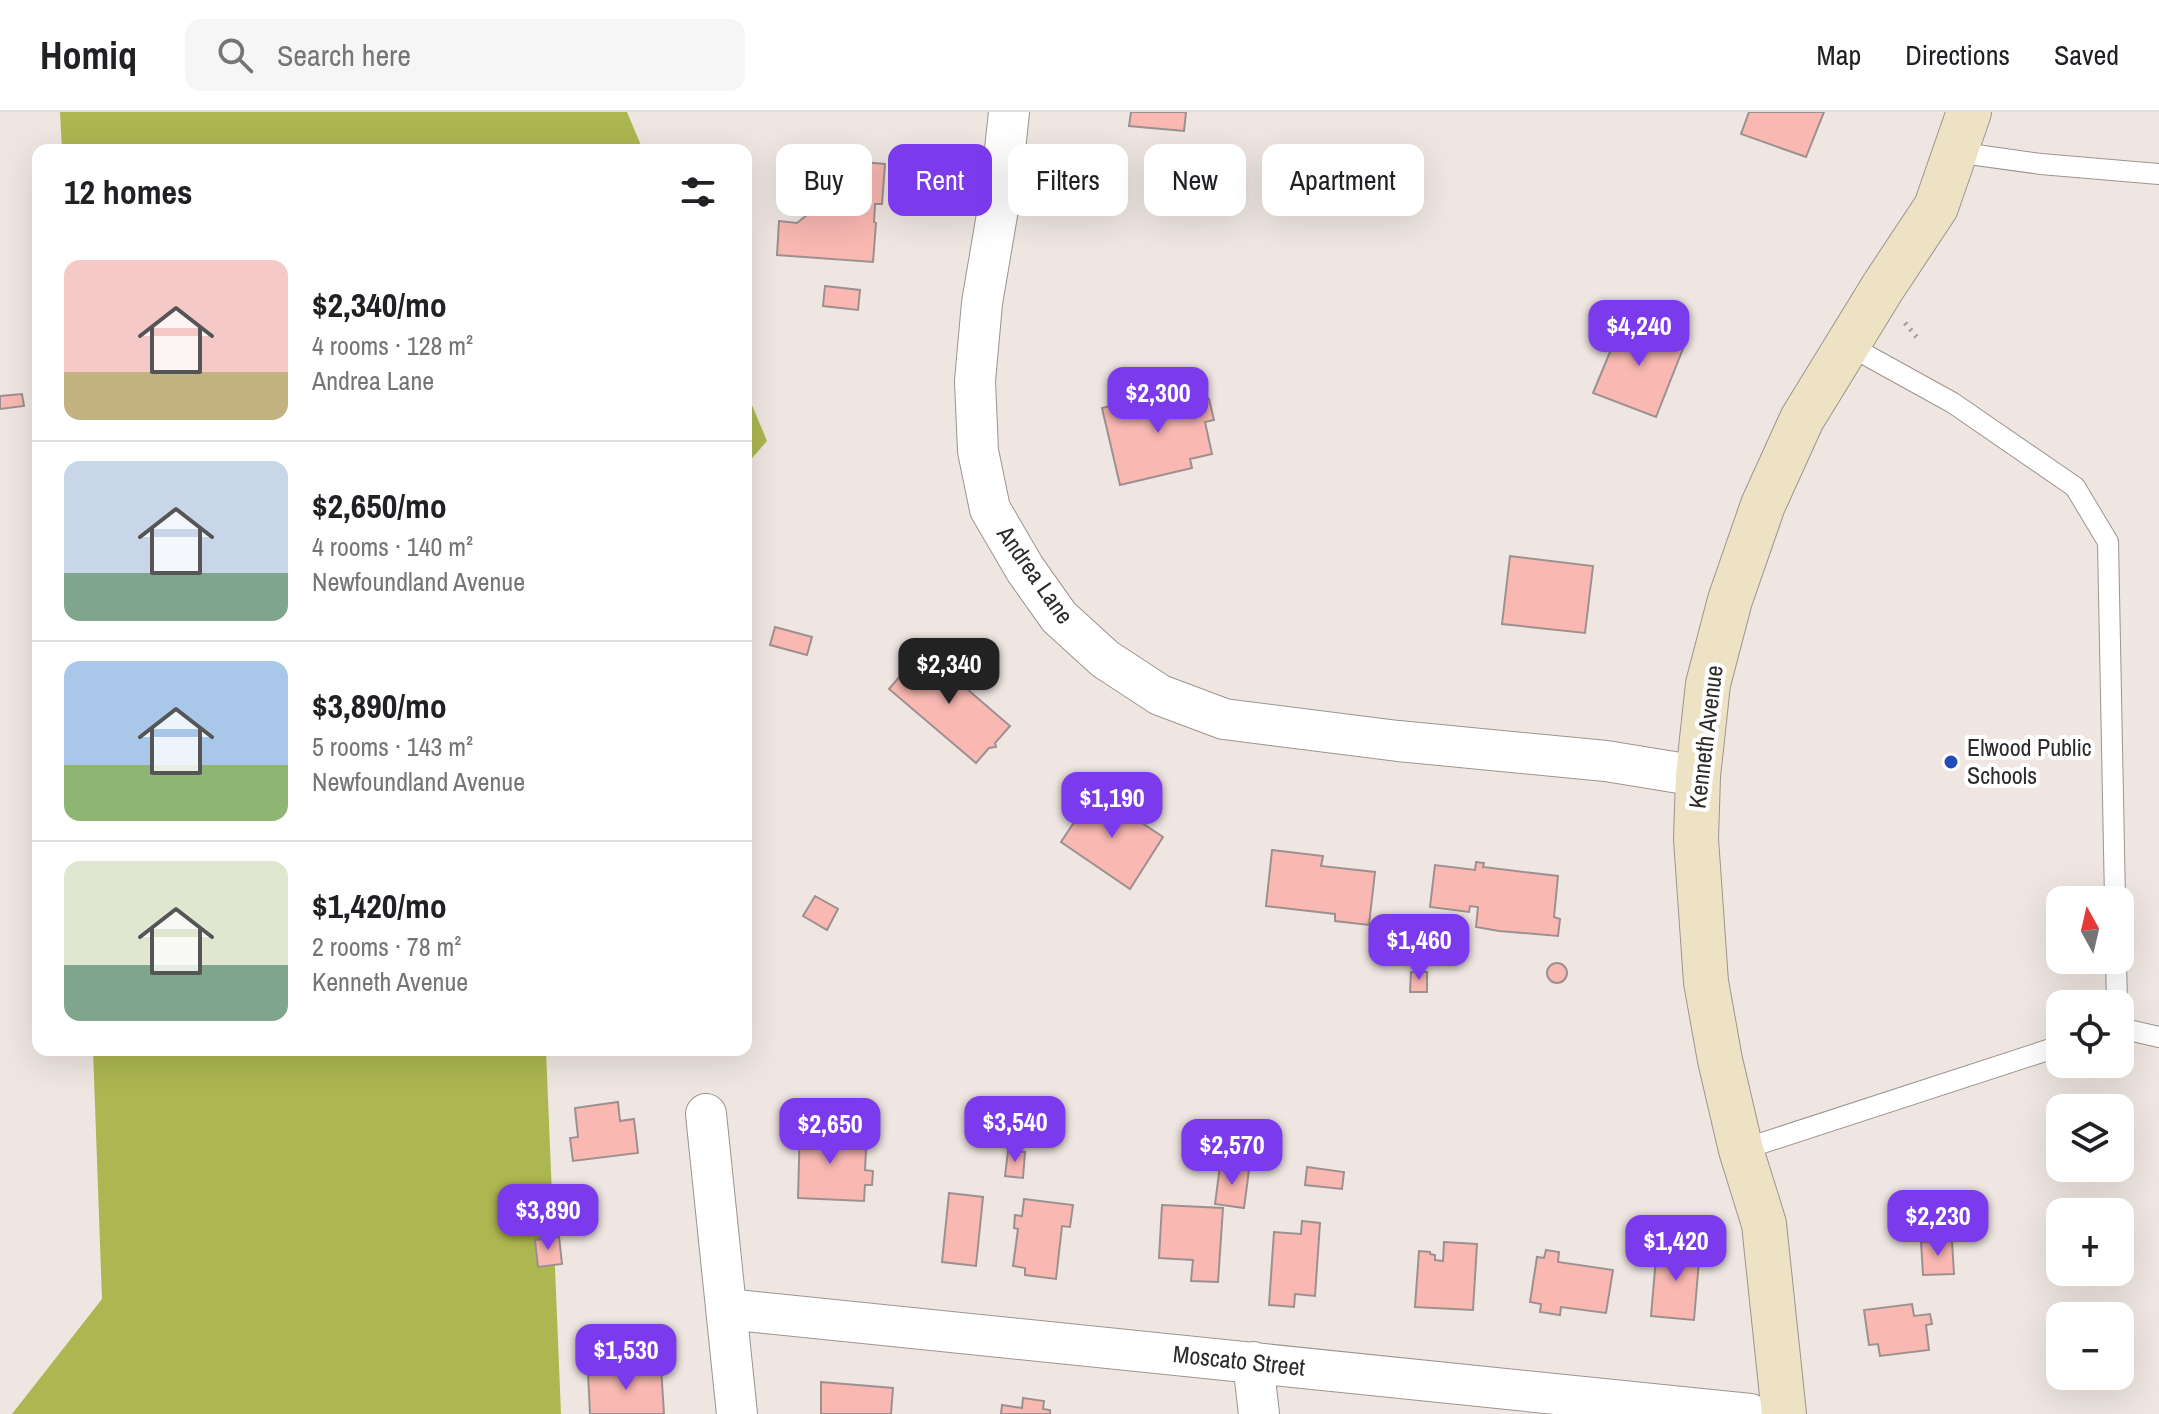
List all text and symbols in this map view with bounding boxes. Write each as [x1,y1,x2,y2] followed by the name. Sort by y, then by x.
[185,19,745,91] search box
[40,30,137,81] text: Homiq
[213,33,257,77] icon: search
[277,35,411,75] text: Search here
[1817,36,1861,74] text: Map
[1905,36,2010,74] text: Directions
[2054,36,2119,74] text: Saved
[776,144,872,216] chip: Buy
[888,144,992,216] chip: Rent
[1008,144,1128,216] chip: Filters
[1144,144,1246,216] chip: New
[1262,144,1424,216] chip: Apartment
[64,169,193,215] text: 12 homes
[676,170,720,214] icon: filters
[312,282,447,328] text: $2,340/mo
[128,292,224,388] icon: home
[1574,300,1704,368] pin: $4,240
[1606,308,1672,343] text: $4,240
[312,328,473,363] text: 4 rooms · 128 m²
[312,363,434,398] text: Andrea Lane
[1093,367,1223,435] pin: $2,300
[1125,375,1191,410] text: $2,300
[312,483,447,529] text: $2,650/mo
[128,493,224,589] icon: home
[990,518,1081,630] street label: Andrea Lane
[312,529,473,564] text: 4 rooms · 140 m²
[312,564,525,599] text: Newfoundland Avenue
[884,638,1014,706] pin: $2,340
[916,646,982,681] text: $2,340
[1680,663,1730,810] street label: Kenneth Avenue
[312,683,447,729] text: $3,890/mo
[128,693,224,789] icon: home
[312,729,473,764] text: 5 rooms · 143 m²
[1967,731,2092,791] place label: Elwood Public Schools
[1942,753,1960,771] marker: Elwood Public Schools
[312,764,525,799] text: Newfoundland Avenue
[1047,772,1177,840] pin: $1,190
[1079,780,1145,815] text: $1,190
[312,883,447,929] text: $1,420/mo
[2046,886,2134,974] north arrow
[2046,886,2134,1390] map controls
[128,893,224,989] icon: home
[1354,914,1484,982] pin: $1,460
[1386,922,1452,957] text: $1,460
[312,929,461,964] text: 2 rooms · 78 m²
[312,964,468,999] text: Kenneth Avenue
[2046,990,2134,1078] button: locate
[2046,1094,2134,1182] button: layers
[950,1096,1080,1164] pin: $3,540
[765,1098,895,1166] pin: $2,650
[982,1104,1048,1139] text: $3,540
[797,1106,863,1141] text: $2,650
[1167,1119,1297,1187] pin: $2,570
[1199,1127,1265,1162] text: $2,570
[483,1184,613,1252] pin: $3,890
[1873,1190,2003,1258] pin: $2,230
[515,1192,581,1227] text: $3,890
[1905,1198,1971,1233] text: $2,230
[2046,1198,2134,1286] button: +
[1611,1215,1741,1283] pin: $1,420
[1643,1223,1709,1258] text: $1,420
[2046,1302,2134,1390] button: −
[561,1324,691,1392] pin: $1,530
[593,1332,659,1367] text: $1,530
[1172,1337,1307,1383] street label: Moscato Street

